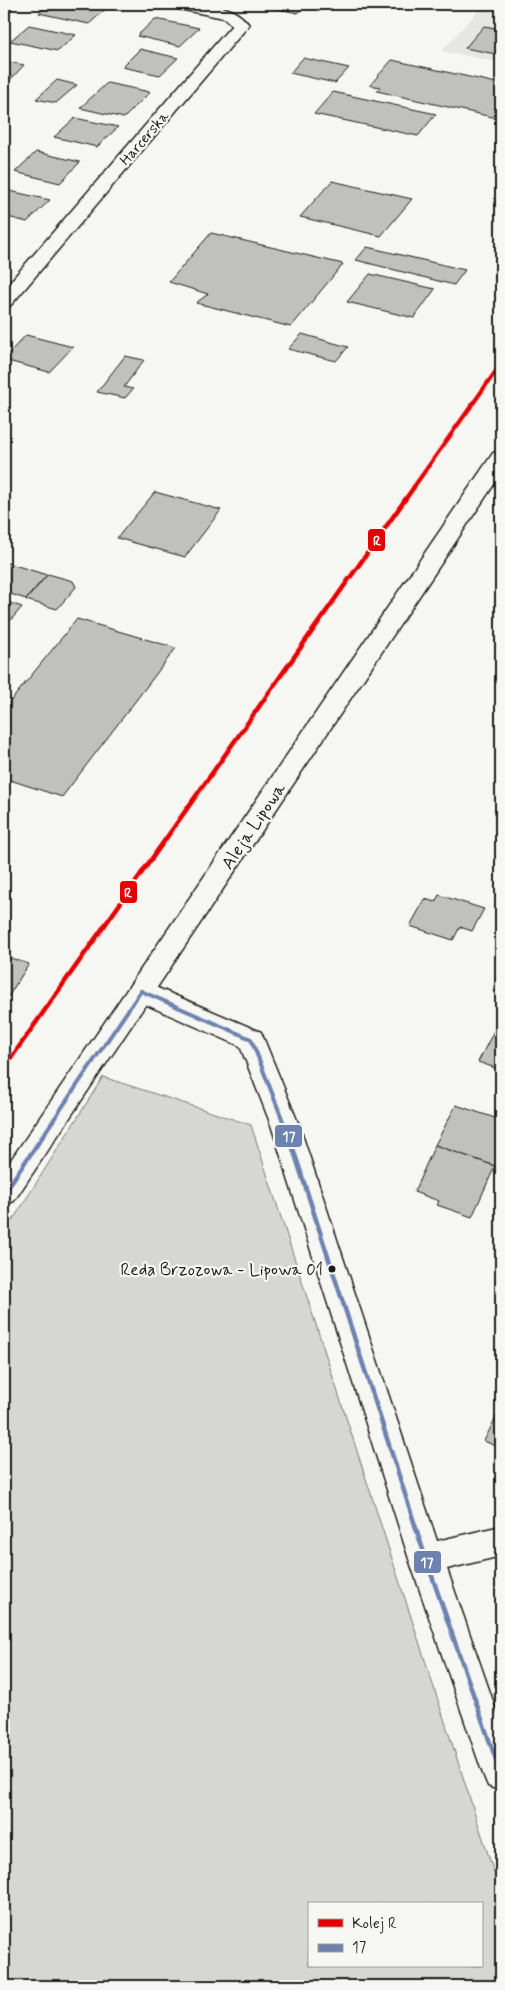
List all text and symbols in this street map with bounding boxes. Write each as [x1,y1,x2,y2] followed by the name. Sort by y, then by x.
[116,106,175,170] street label: Harcerska
[367,528,386,552] line badge: R
[373,532,381,550] text: R
[216,778,292,875] street label: Aleja Lipowa
[119,880,138,904] line badge: R
[124,884,132,902] text: R
[274,1124,303,1148] line badge: 17
[282,1128,296,1146] text: 17
[120,1259,323,1281] place label: Reda Brzozowa - Lipowa 01
[327,1264,337,1274] marker: Reda Brzozowa - Lipowa 01
[413,1550,442,1574] line badge: 17
[420,1554,434,1572] text: 17
[308,1902,482,1968] legend
[352,1914,397,1934] text: Kolej R
[352,1938,367,1958] text: 17

